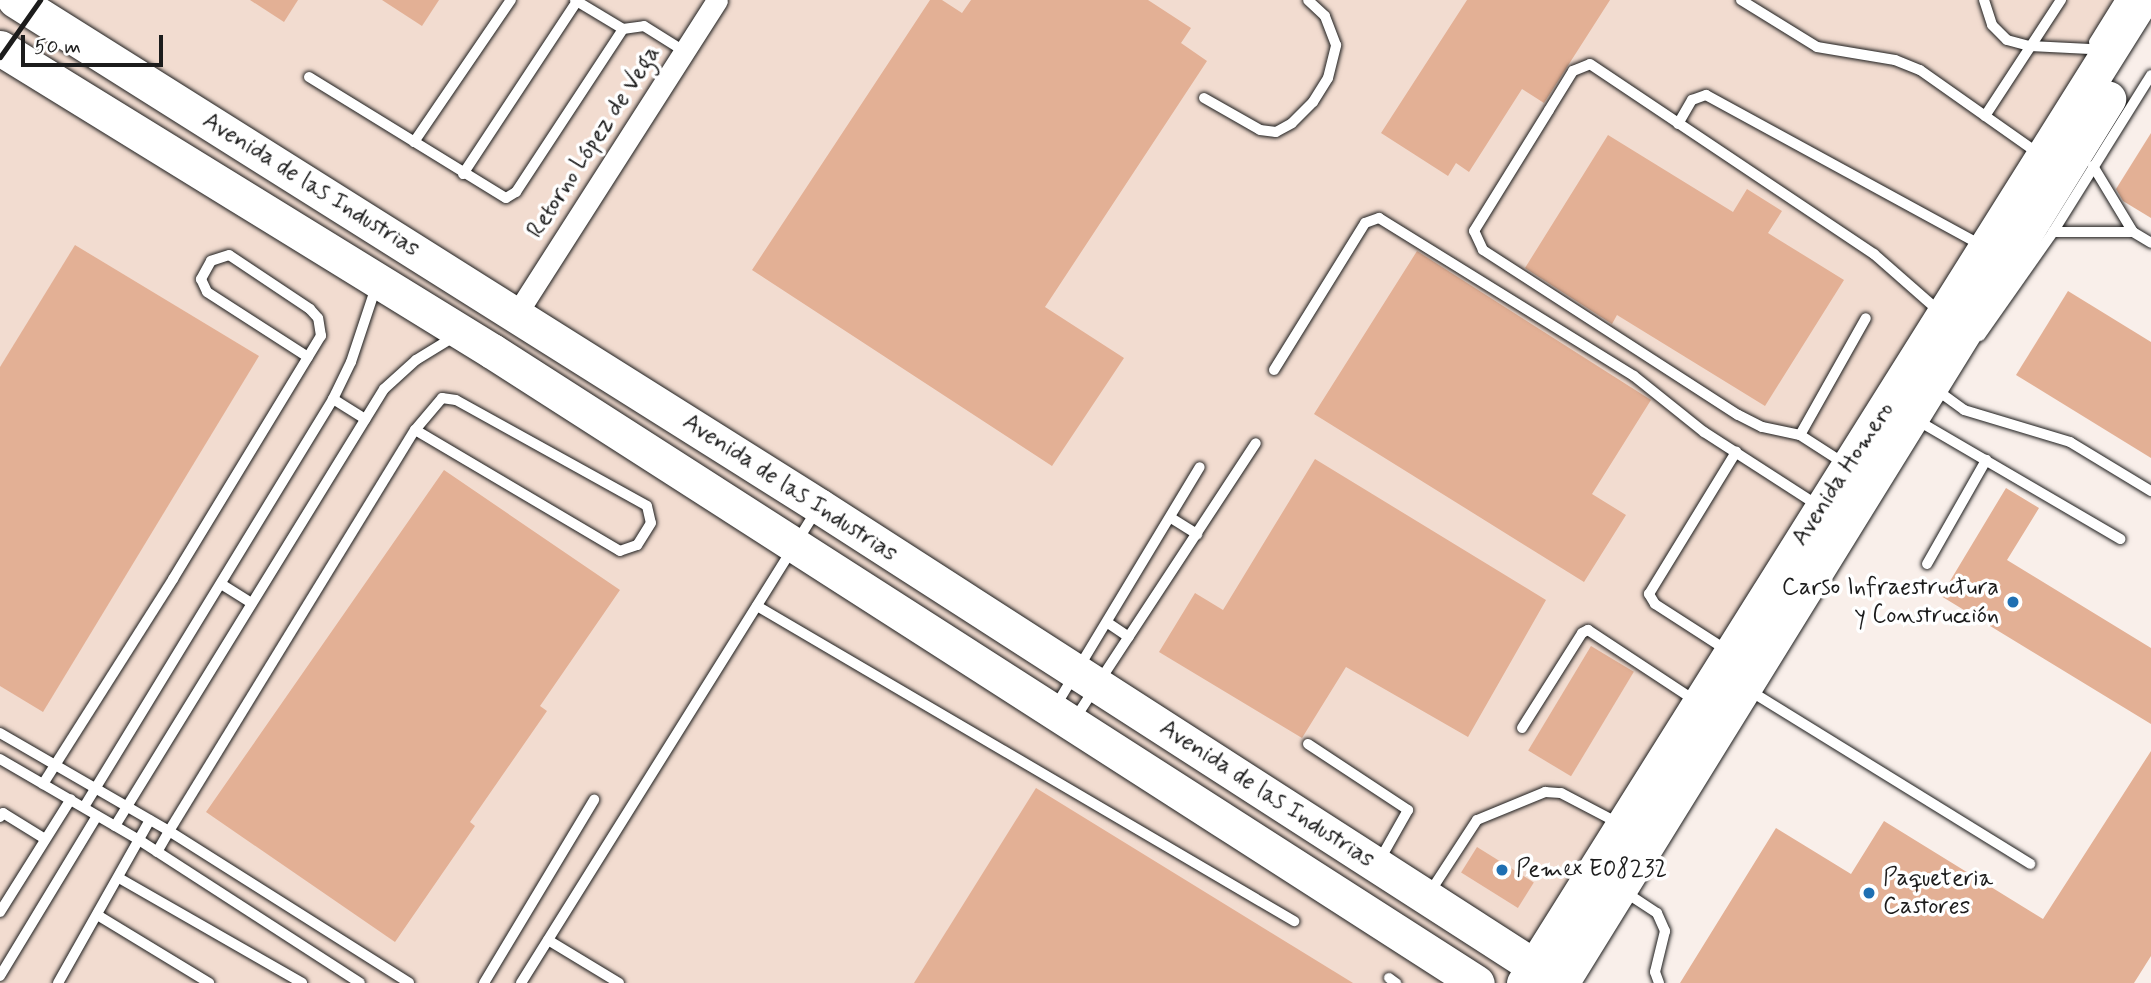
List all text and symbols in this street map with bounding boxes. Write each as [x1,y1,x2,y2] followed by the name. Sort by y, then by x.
[24,21,166,65] scale bar
[34,33,81,61] text: 50 m
[521,40,667,244] street label: Retorno López de Vega
[197,106,425,264] street label: Avenida de las Industrias
[1786,397,1900,551] street label: Avenida Homero
[677,408,903,568] street label: Avenida de las Industrias
[1777,574,1999,630] place label: Carso Infraestructura y Construcción
[2005,594,2021,610] marker: Carso Infraestructura y Construcción
[1154,714,1380,874] street label: Avenida de las Industrias
[1516,856,1667,884] place label: Pemex E08232
[1494,862,1510,878] marker: Pemex E08232
[1883,865,1993,921] place label: Paqueteria Castores
[1861,885,1877,901] marker: Paqueteria Castores

